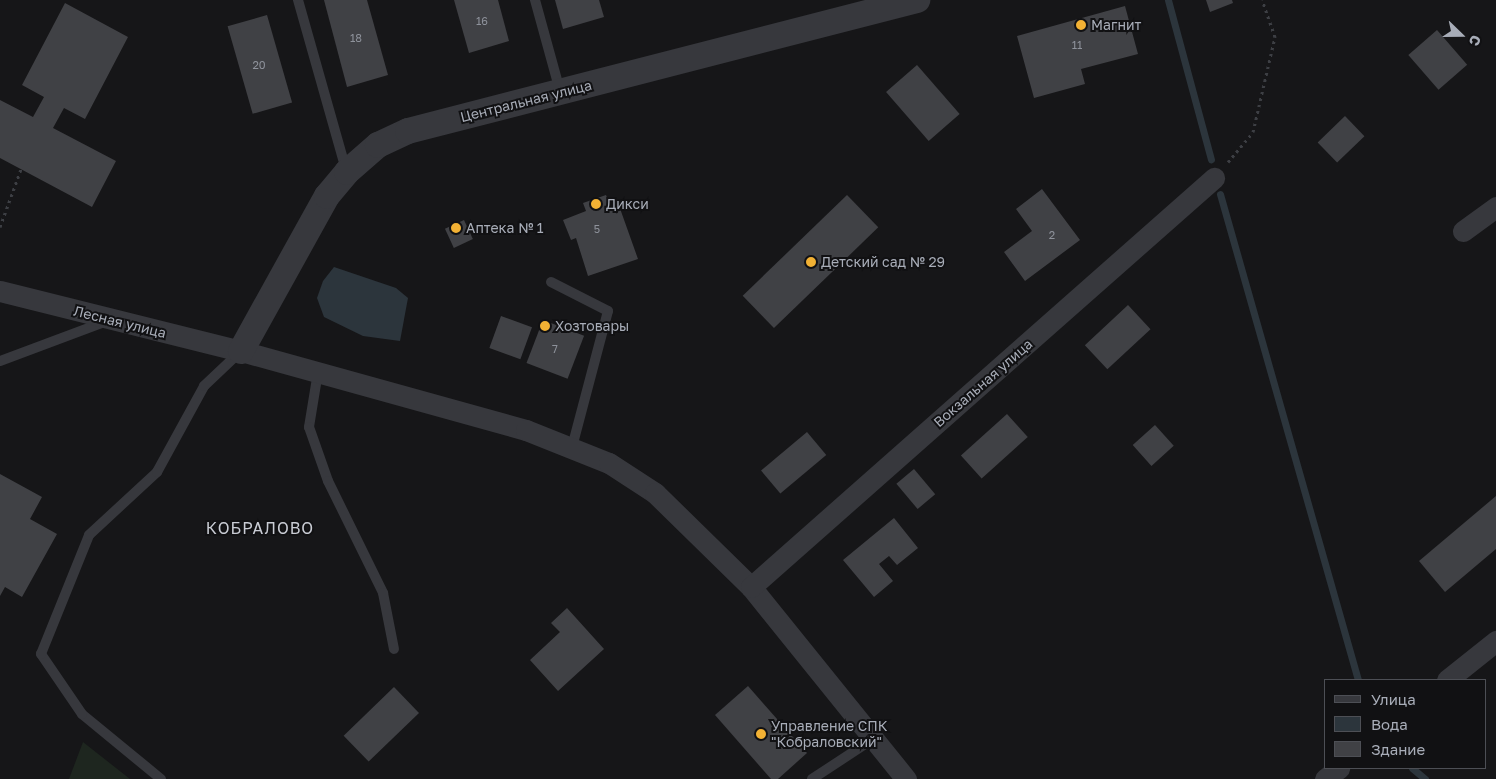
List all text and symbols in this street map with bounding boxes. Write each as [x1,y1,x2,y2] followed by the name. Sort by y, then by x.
[1436,10,1486,60] north arrow
[476,14,488,28] house number: 16
[1091,17,1141,33] place label: Магнит
[1075,19,1087,31] marker: Магнит
[350,31,362,45] house number: 18
[1466,33,1485,49] text: С
[1072,38,1082,52] house number: 11
[252,58,266,72] house number: 20
[458,77,594,125] street label: Центральная улица
[606,196,649,212] place label: Дикси
[590,198,602,210] marker: Дикси
[466,220,544,236] place label: Аптека № 1
[450,222,462,234] marker: Аптека № 1
[594,222,600,236] house number: 5
[1049,228,1055,242] house number: 2
[821,254,945,270] place label: Детский сад № 29
[805,256,817,268] marker: Детский сад № 29
[72,302,168,342] street label: Лесная улица
[555,318,629,334] place label: Хозтовары
[539,320,551,332] marker: Хозтовары
[930,336,1036,430] street label: Вокзальная улица
[552,342,558,356] house number: 7
[205,518,315,538] district label: КОБРАЛОВО
[1324,679,1486,769] legend
[1371,690,1416,708] text: Улица
[1371,715,1408,733] text: Вода
[771,718,887,750] place label: Управление СПК "Кобраловский"
[755,728,767,740] marker: Управление СПК "Кобраловский"
[1371,740,1425,758] text: Здание

